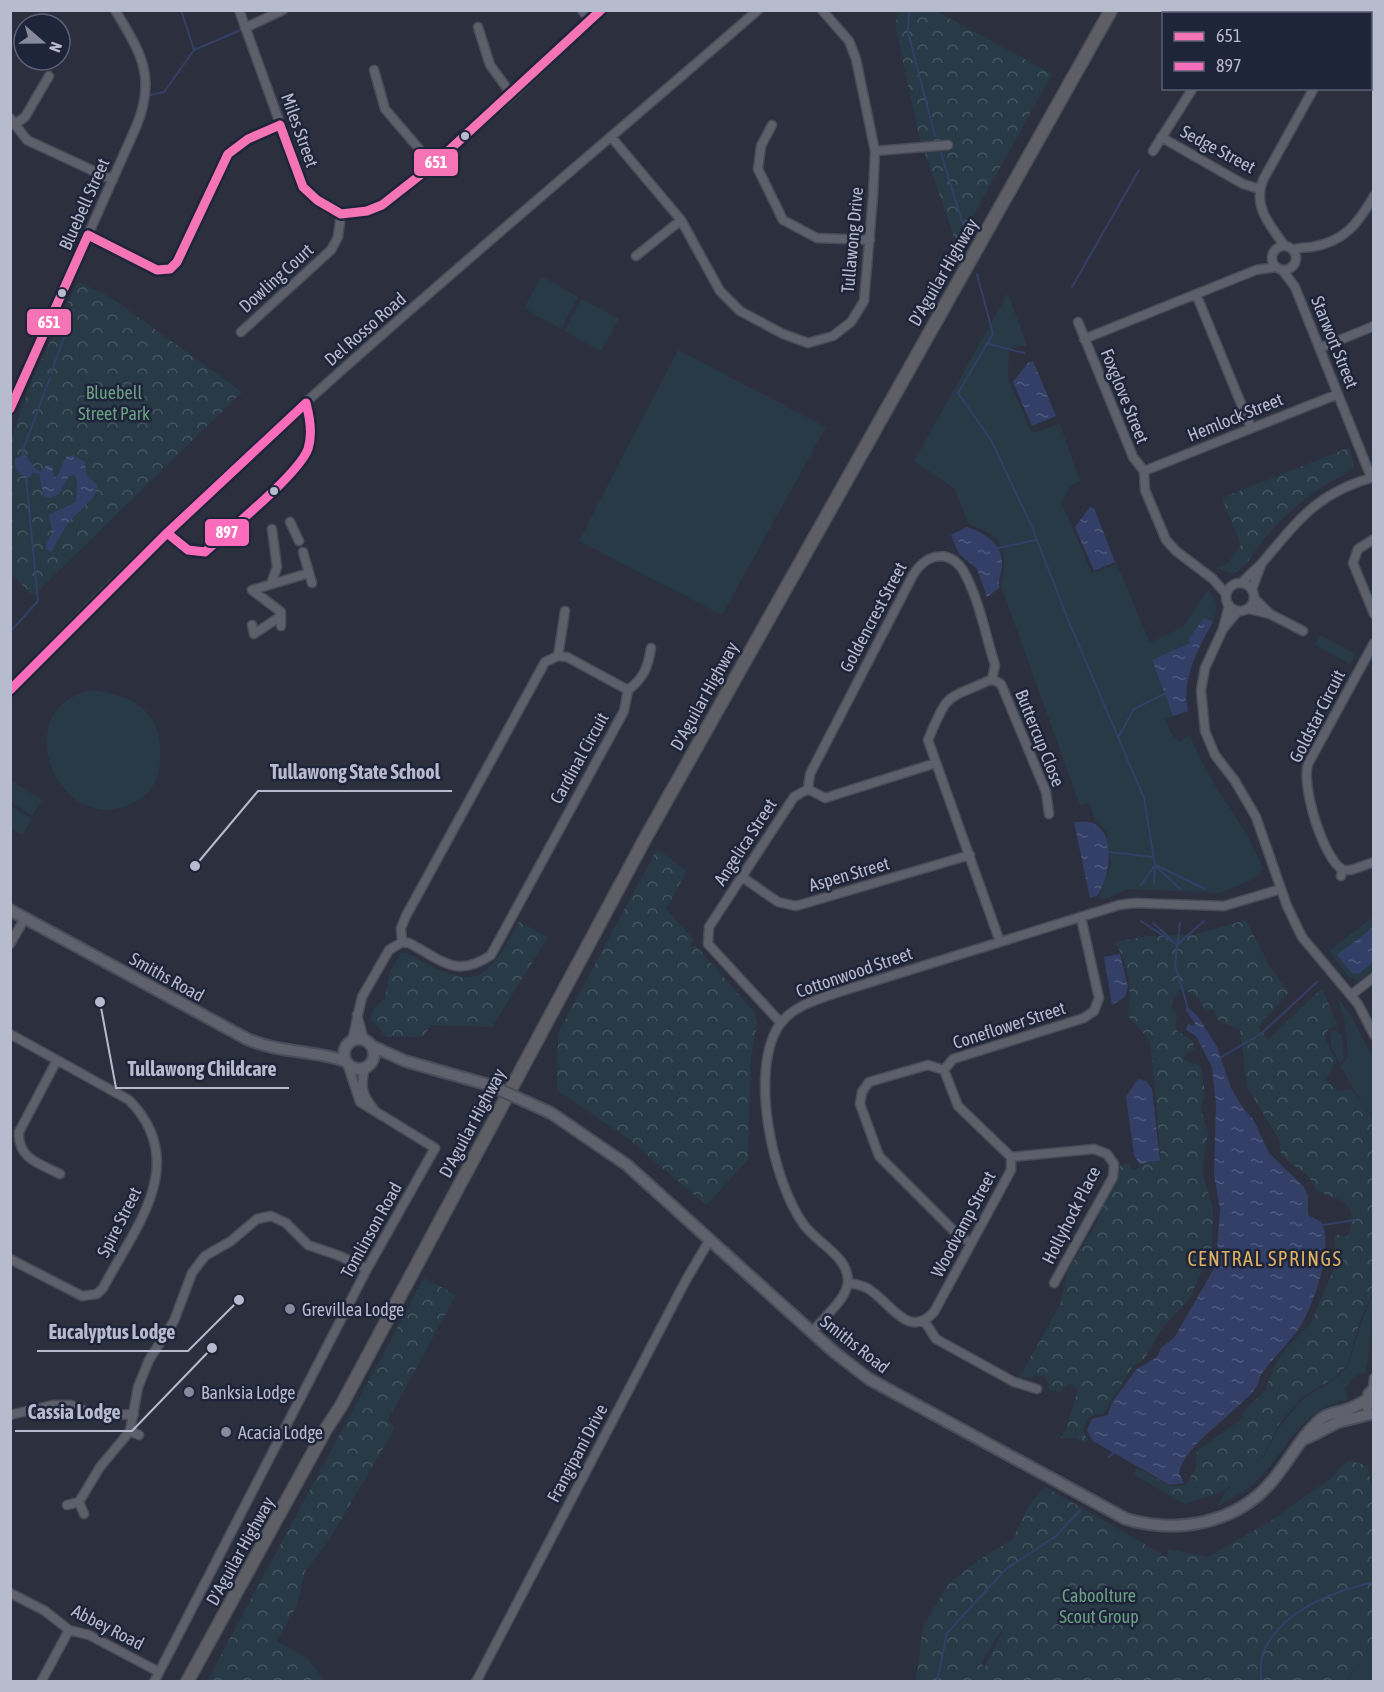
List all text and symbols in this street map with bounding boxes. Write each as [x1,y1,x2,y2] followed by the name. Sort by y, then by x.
[12,12,72,72] north arrow
[1162,12,1372,90] legend
[1216,25,1241,46] text: 651
[46,40,66,55] text: N
[1216,55,1241,76] text: 897
[277,90,323,170] street label: Miles Street
[1177,121,1259,177] street label: Sedge Street
[459,130,471,142] unlabelled marker
[413,148,459,177] line badge: 651
[425,153,448,171] text: 651
[54,155,114,253] street label: Bluebell Street
[837,186,867,294] street label: Tullawong Drive
[904,214,982,330] street label: D'Aguilar Highway
[235,239,317,317] street label: Dowling Court
[56,287,68,299] unlabelled marker
[320,288,410,370] street label: Del Rosso Road
[1307,293,1363,391] street label: Starwort Street
[26,308,72,336] line badge: 651
[38,313,61,331] text: 651
[1096,346,1154,446] street label: Foxglove Street
[78,382,150,424] park label: Bluebell Street Park
[1184,388,1286,446] street label: Hemlock Street
[268,485,280,497] unlabelled marker
[204,518,250,547] line badge: 897
[216,523,238,541] text: 897
[835,558,911,676] street label: Goldencrest Street
[666,638,742,754] street label: D'Aguilar Highway
[1285,666,1349,766] street label: Goldstar Circuit
[1011,686,1069,790] street label: Buttercup Close
[545,709,613,807] street label: Cardinal Circuit
[258,753,452,791] callout: Tullawong State School
[270,760,441,783] text: Tullawong State School
[709,795,781,889] street label: Angelica Street
[806,853,892,895] street label: Aspen Street
[793,942,915,1002] street label: Cottonwood Street
[126,948,208,1006] street label: Smiths Road
[950,997,1068,1053] street label: Coneflower Street
[116,1050,289,1088] callout: Tullawong Childcare
[127,1057,277,1080] text: Tullawong Childcare
[434,1065,510,1181] street label: D'Aguilar Highway
[1037,1163,1105,1267] street label: Hollyhock Place
[926,1167,1000,1281] street label: Woodvamp Street
[336,1178,406,1282] street label: Tomlinson Road
[92,1184,146,1260] street label: Spire Street
[1188,1247,1342,1270] district label: CENTRAL SPRINGS
[302,1299,404,1320] place label: Grevillea Lodge
[283,1302,297,1316] marker: Grevillea Lodge
[816,1311,894,1377] street label: Smiths Road
[37,1313,188,1351] callout: Eucalyptus Lodge
[49,1320,175,1343] text: Eucalyptus Lodge
[201,1382,295,1403] place label: Banksia Lodge
[182,1385,196,1399] marker: Banksia Lodge
[15,1393,132,1431] callout: Cassia Lodge
[28,1400,120,1423] text: Cassia Lodge
[542,1400,612,1506] street label: Frangipani Drive
[238,1422,323,1443] place label: Acacia Lodge
[219,1425,233,1439] marker: Acacia Lodge
[202,1493,278,1609] street label: D'Aguilar Highway
[1059,1585,1139,1627] park label: Caboolture Scout Group
[68,1600,148,1654] street label: Abbey Road

